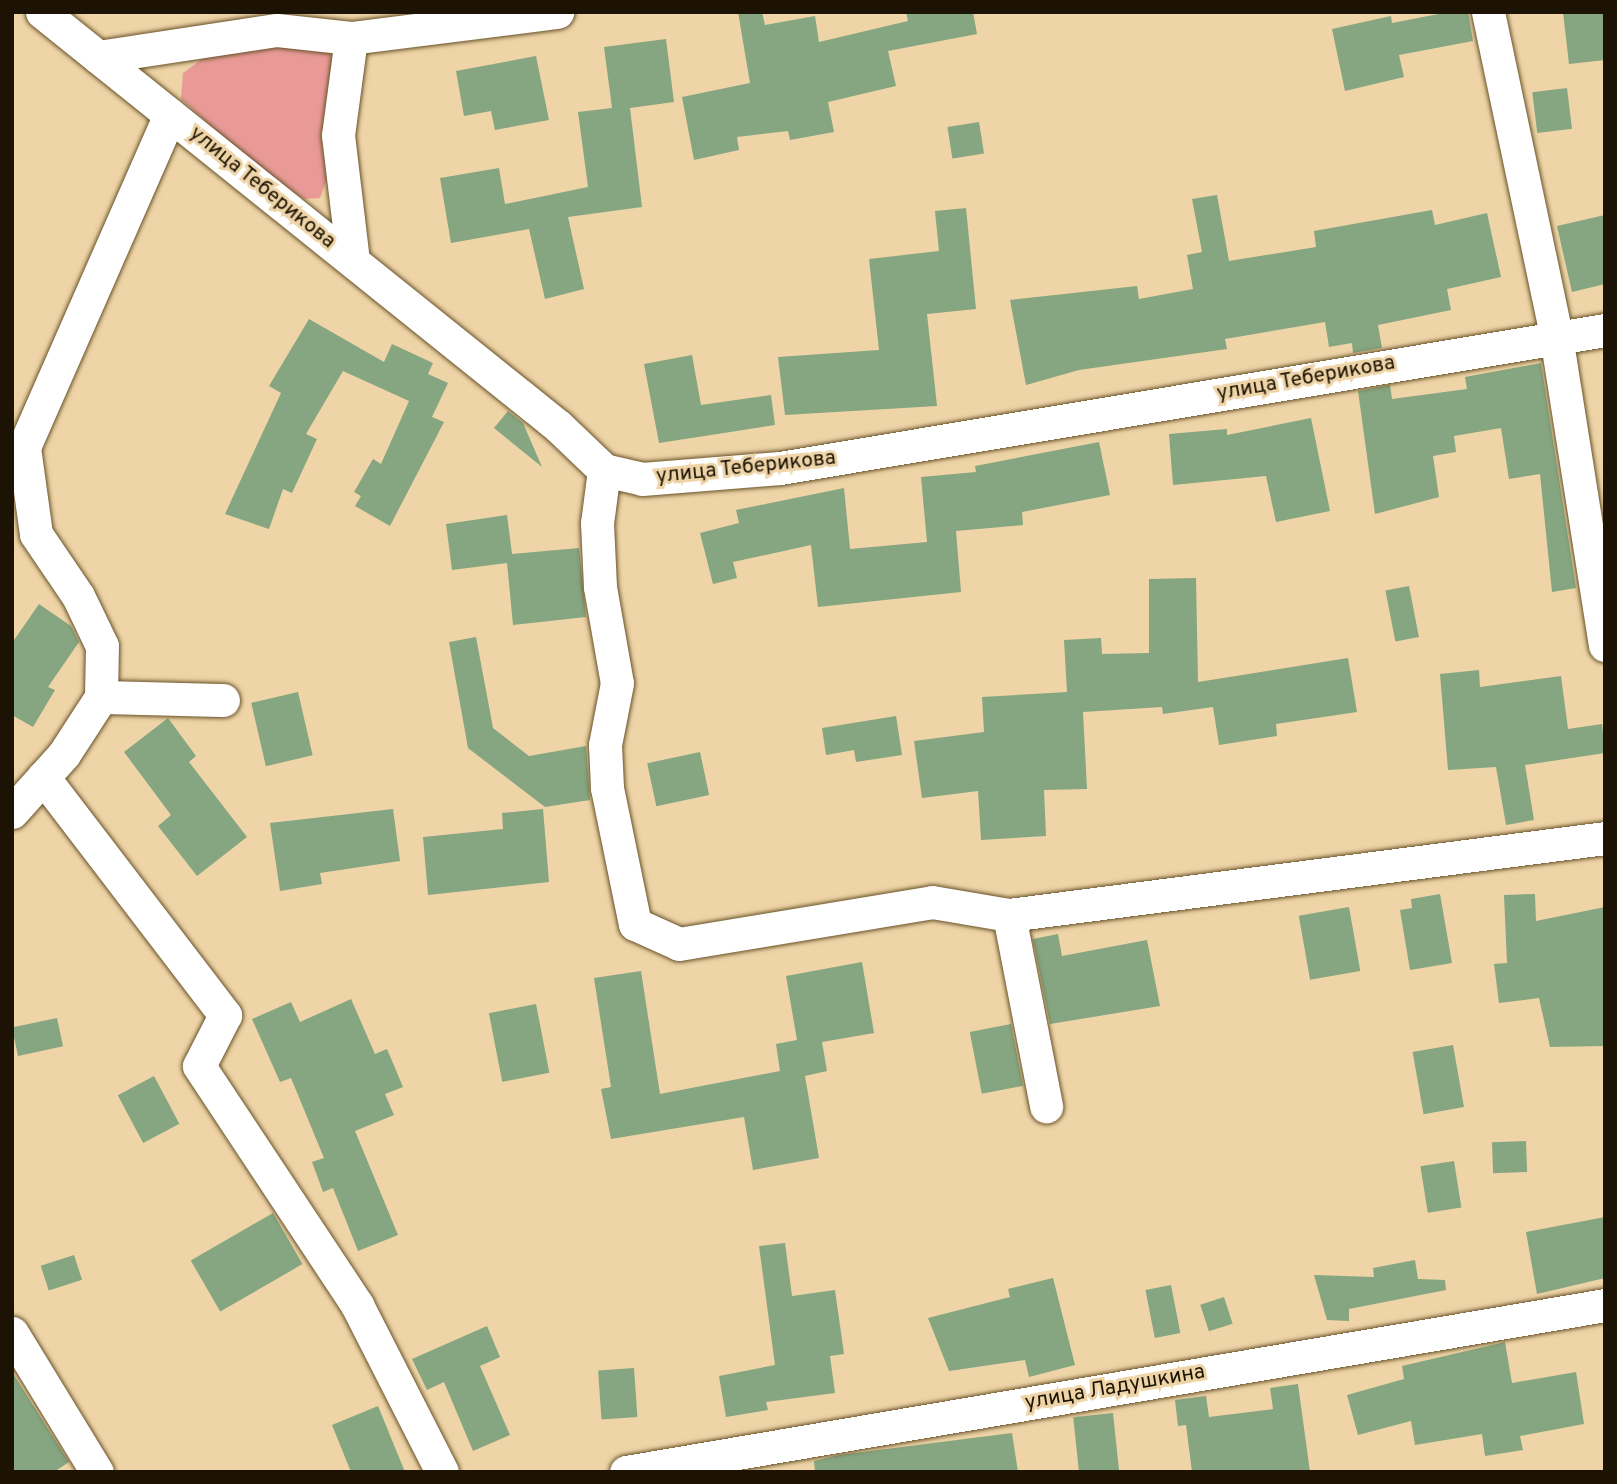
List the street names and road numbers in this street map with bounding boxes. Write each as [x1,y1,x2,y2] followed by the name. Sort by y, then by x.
[184,121,340,255] street label: улица Теберикова
[1214,351,1398,407] street label: улица Теберикова
[654,446,838,490] street label: улица Теберикова
[1023,1360,1207,1416] street label: улица Ладушкина

